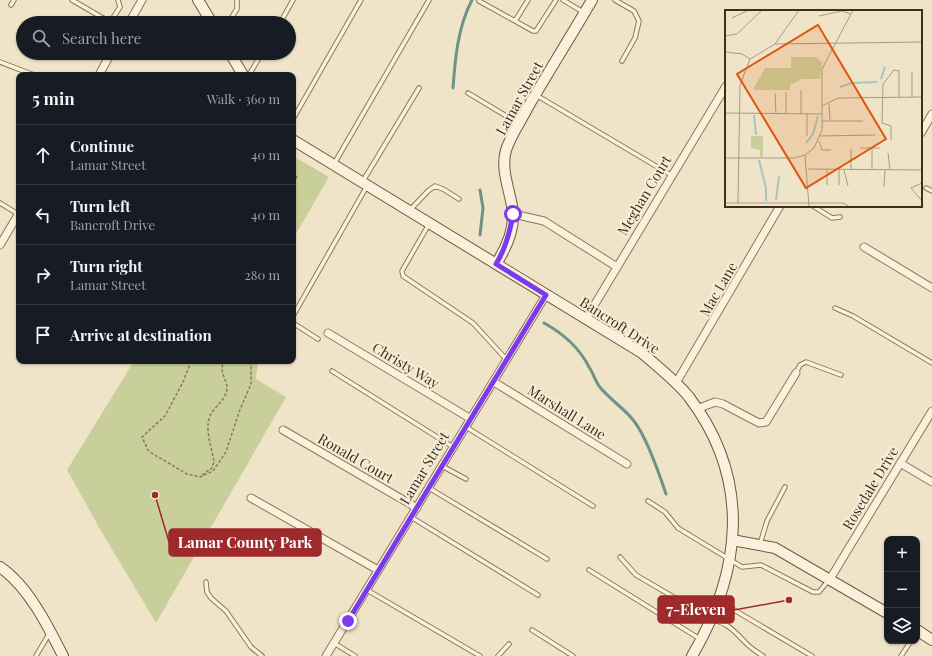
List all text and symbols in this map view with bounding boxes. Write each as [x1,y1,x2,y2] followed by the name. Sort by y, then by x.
[725,10,922,207] inset map
[16,16,296,60] search box
[30,27,52,49] icon: search
[62,28,141,48] text: Search here
[491,57,548,138] street label: Lamar Street
[32,87,75,109] text: 5 min
[207,90,280,107] text: Walk · 360 m
[70,136,134,156] text: Continue
[32,144,54,166] icon: ahead
[251,146,280,163] text: 40 m
[613,151,676,239] street label: Meghan Court
[70,156,146,173] text: Lamar Street
[70,196,131,216] text: Turn left
[32,204,54,226] icon: left
[504,205,522,223] route start
[251,206,280,223] text: 40 m
[70,216,155,233] text: Bancroft Drive
[70,256,143,276] text: Turn right
[695,258,741,320] street label: Mac Lane
[32,264,54,286] icon: right
[244,266,280,283] text: 280 m
[70,276,146,293] text: Lamar Street
[576,292,664,358] street label: Bancroft Drive
[32,324,54,346] icon: arrive
[70,325,212,345] text: Arrive at destination
[369,338,443,392] street label: Christy Way
[524,380,610,444] street label: Marshall Lane
[395,427,454,508] street label: Lamar Street
[315,429,398,488] street label: Ronald Court
[838,443,902,533] street label: Rosedale Drive
[169,529,321,556] callout: Lamar County Park
[178,532,312,552] text: Lamar County Park
[884,536,920,644] map controls
[884,536,920,572] button: +
[884,572,920,608] button: −
[658,596,734,623] callout: 7-Eleven
[666,599,726,619] text: 7-Eleven
[884,608,920,644] button: layers
[339,612,357,630] route end

